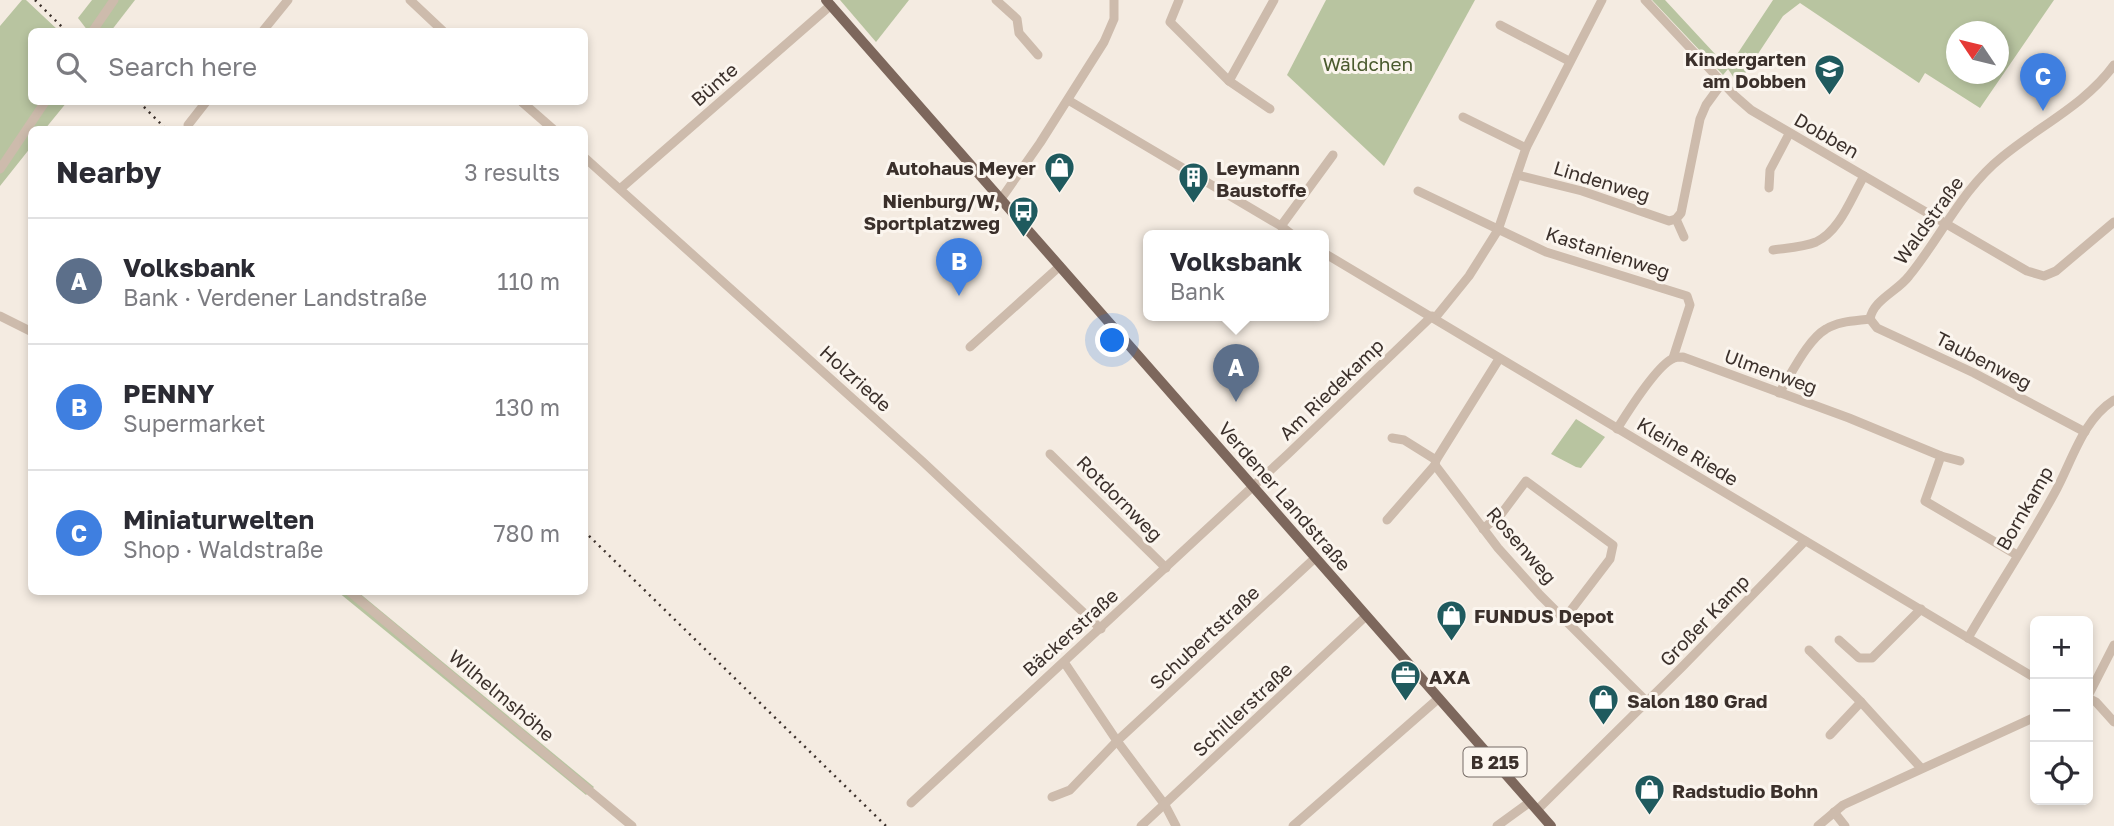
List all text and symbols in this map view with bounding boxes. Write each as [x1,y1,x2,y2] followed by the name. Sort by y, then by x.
[1946,21,2009,84] north arrow
[28,28,588,105] search box
[1685,47,1806,92] place label: Kindergarten am Dobben
[52,48,90,86] icon: search
[108,51,257,82] text: Search here
[1323,52,1413,75] park label: Wäldchen
[1812,52,1846,96] school or university icon: Kindergarten am Dobben
[2020,53,2066,111] pin: C
[686,57,742,111] street label: Bünte
[1791,107,1863,163] street label: Dobben
[1042,150,1076,194] shop icon: Autohaus Meyer
[56,154,161,190] text: Nearby
[1551,155,1653,207] street label: Lindenweg
[886,156,1037,179] place label: Autohaus Meyer
[1216,156,1307,201] place label: Leymann Baustoffe
[464,158,560,186] text: 3 results
[1176,161,1210,205] building icon: Leymann Baustoffe
[1888,171,1968,269] street label: Waldstraße
[863,189,1000,234] place label: Nienburg/W, Sportplatzweg
[1006,194,1040,238] bus stop icon: Nienburg/W, Sportplatzweg
[1543,221,1673,283] street label: Kastanienweg
[1143,230,1329,321] popup
[936,238,982,296] pin: B
[1170,246,1302,277] text: Volksbank
[123,252,256,283] text: Volksbank
[71,267,87,295] text: A
[497,267,560,295] text: 110 m
[1170,277,1225,305] text: Bank
[123,283,427,311] text: Bank · Verdener Landstraße
[1095,323,1129,357] your location
[1932,326,2036,394] street label: Taubenweg
[1274,334,1388,444] street label: Am Riedekamp
[816,340,896,416] street label: Holzriede
[1213,344,1259,402] pin: A
[1721,344,1821,398] street label: Ulmenweg
[123,378,214,409] text: PENNY
[71,393,87,421] text: B
[495,393,560,421] text: 130 m
[123,409,266,437] text: Supermarket
[1633,412,1743,490] street label: Kleine Riede
[1214,417,1356,575] street label: Verdener Landstraße
[1072,450,1168,546] street label: Rotdornweg
[1991,462,2057,554] street label: Bornkamp
[1482,502,1562,588] street label: Rosenweg
[123,504,314,535] text: Miniaturwelten
[71,519,87,547] text: C
[493,519,560,547] text: 780 m
[123,535,323,563] text: Shop · Waldstraße
[1655,569,1753,671] street label: Großer Kamp
[1144,580,1264,694] street label: Schubertstraße
[1018,583,1122,681] street label: Bäckerstraße
[1434,598,1468,642] shop icon: FUNDUS Depot
[1474,604,1614,627] place label: FUNDUS Depot
[2030,616,2093,805] map controls
[2030,616,2093,679] button: +
[444,644,560,746] street label: Wilhelmshöhe
[1188,657,1296,761] street label: Schillerstraße
[1389,659,1423,703] office icon: AXA
[1429,665,1471,688] place label: AXA
[2030,679,2093,742] button: −
[1587,683,1621,727] shop icon: Salon 180 Grad
[1627,689,1768,712] place label: Salon 180 Grad
[2030,742,2093,805] button: locate
[1464,748,1526,776] road number: B 215
[1632,773,1666,817] shop icon: Radstudio Bohn
[1672,779,1818,802] place label: Radstudio Bohn

